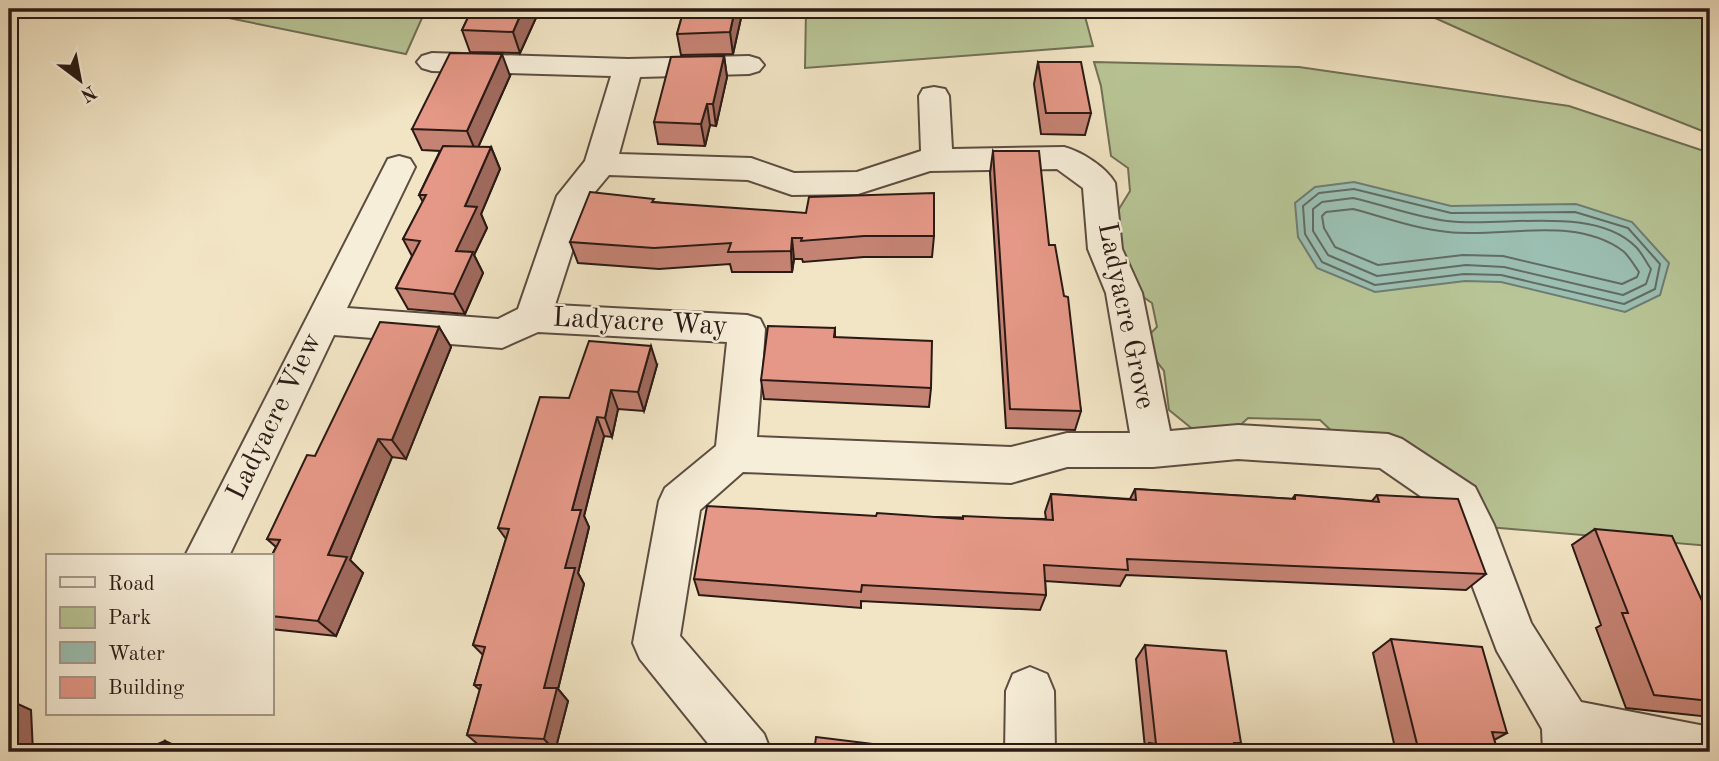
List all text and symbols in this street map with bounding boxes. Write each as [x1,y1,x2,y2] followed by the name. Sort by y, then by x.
[46,46,116,116] north arrow
[76,80,99,104] text: N
[1092,220,1158,412] street label: Ladyacre Grove
[552,304,728,342] street label: Ladyacre Way
[223,329,328,505] street label: Ladyacre View
[46,554,273,716] legend
[108,574,155,595] text: Road
[108,608,151,629] text: Park
[108,644,165,665] text: Water
[108,678,185,699] text: Building

